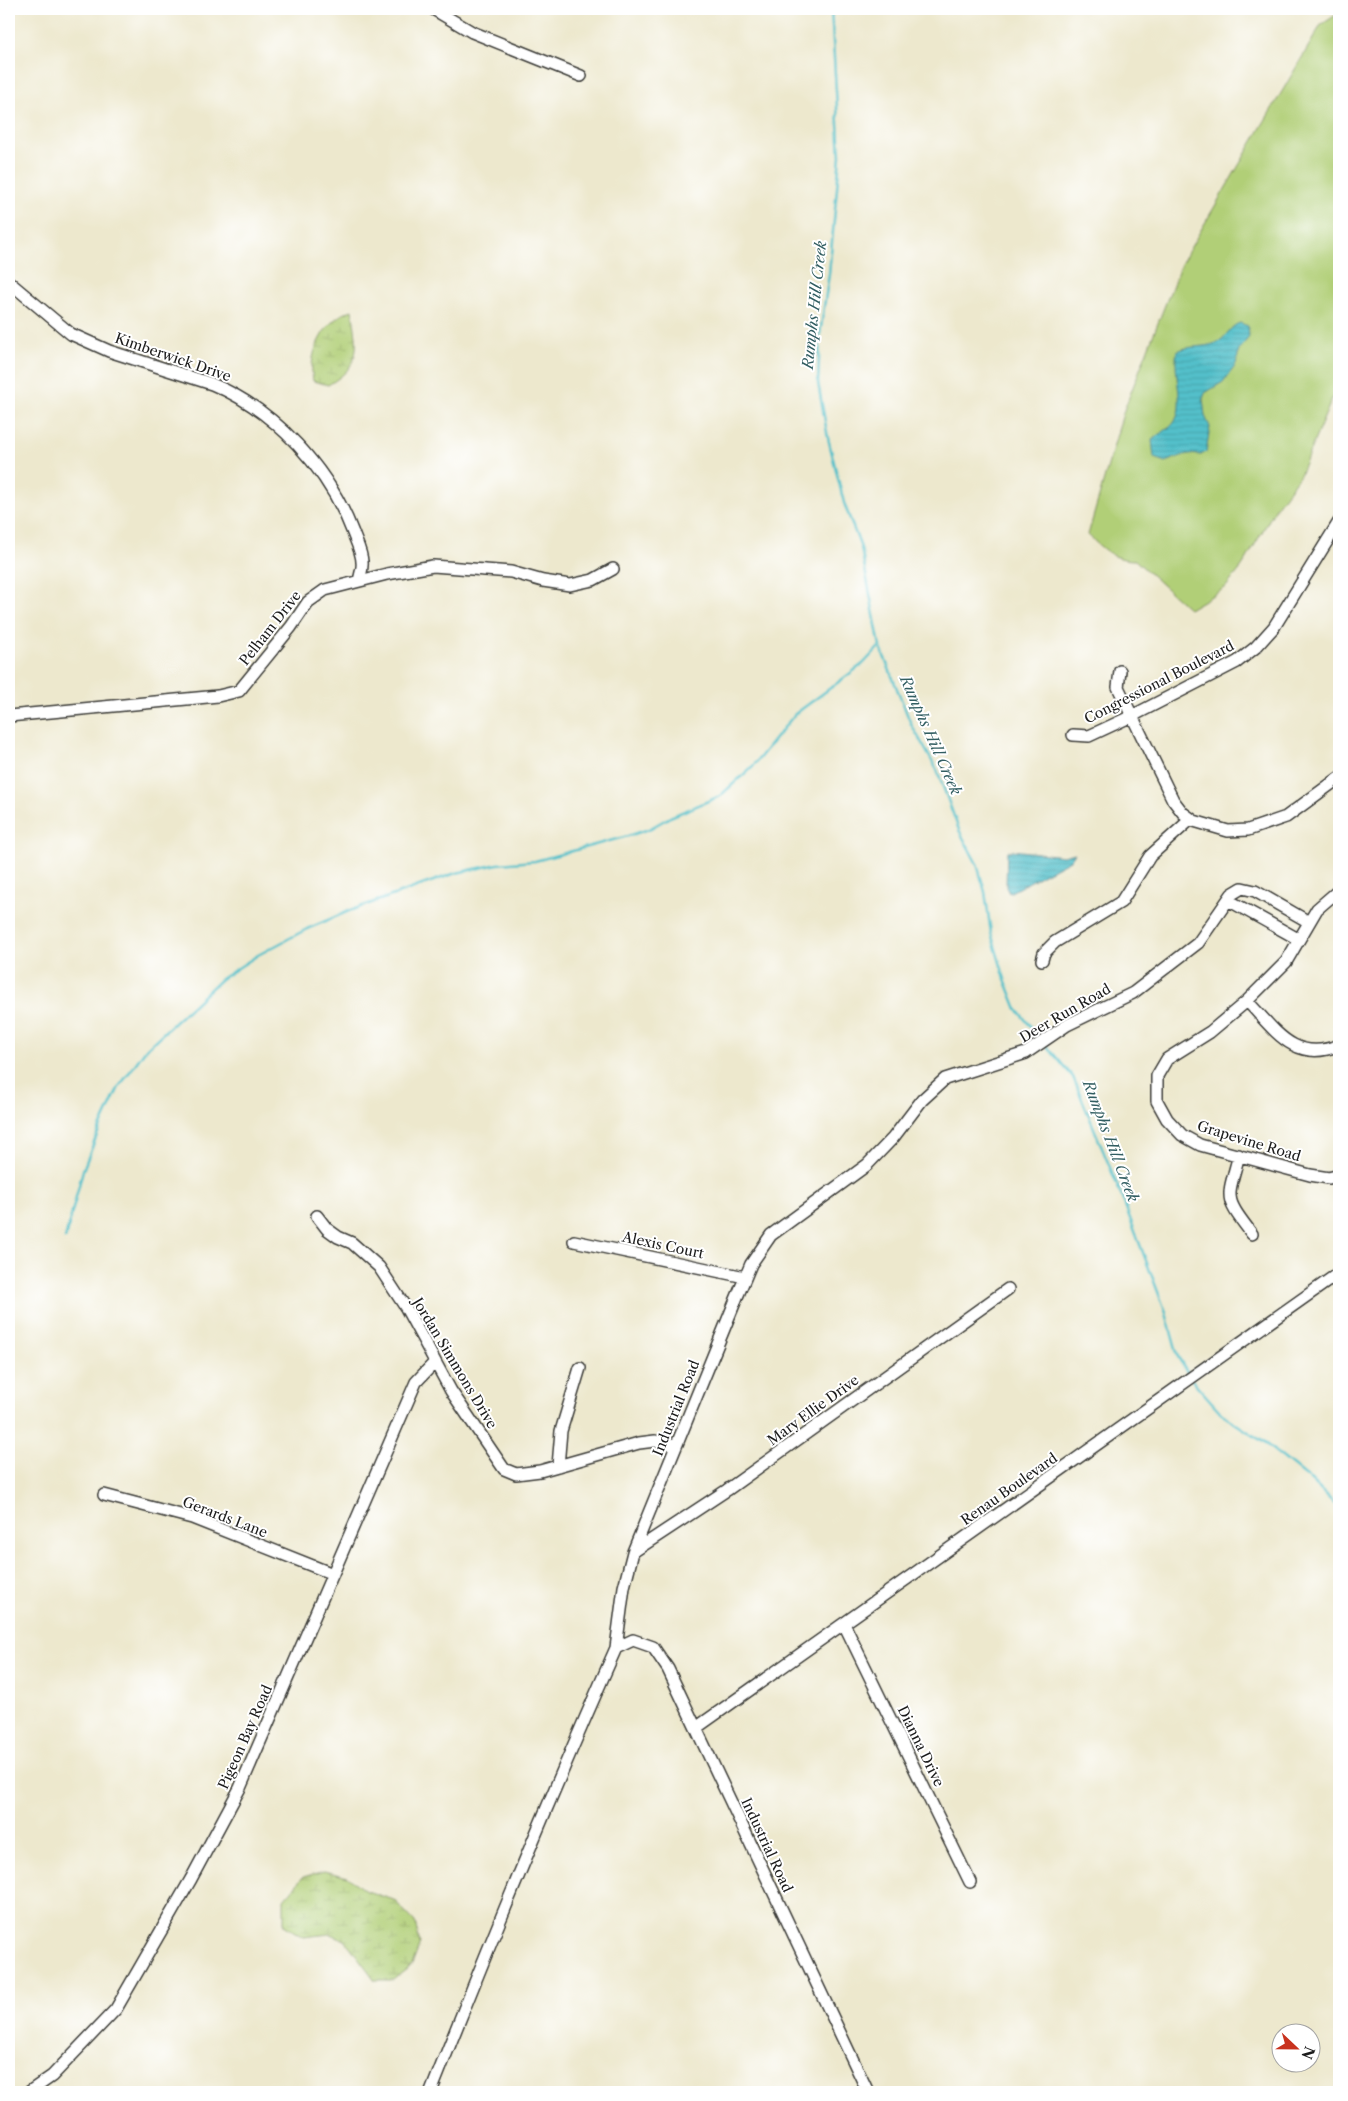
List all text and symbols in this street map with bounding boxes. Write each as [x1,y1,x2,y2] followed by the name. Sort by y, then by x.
[798,240,830,371] water label: Rumphs Hill Creek
[113,329,234,385] street label: Kimberwick Drive
[235,587,305,669] street label: Pelham Drive
[1081,636,1237,728] street label: Congressional Boulevard
[896,671,966,798] water label: Rumphs Hill Creek
[1016,979,1114,1046] street label: Deer Run Road
[1079,1077,1143,1205] water label: Rumphs Hill Creek
[1195,1117,1303,1165] street label: Grapevine Road
[620,1227,705,1262] street label: Alexis Court
[408,1292,501,1432] street label: Jordan Simmons Drive
[649,1357,704,1459] street label: Industrial Road
[764,1371,862,1449] street label: Mary Ellie Drive
[957,1449,1061,1529] street label: Renau Boulevard
[180,1493,270,1542] street label: Gerards Lane
[214,1682,276,1792] street label: Pigeon Bay Road
[894,1703,948,1790] street label: Dianna Drive
[737,1795,797,1896] street label: Industrial Road
[1270,2024,1320,2074] north arrow
[1297,2044,1319,2062] text: N

